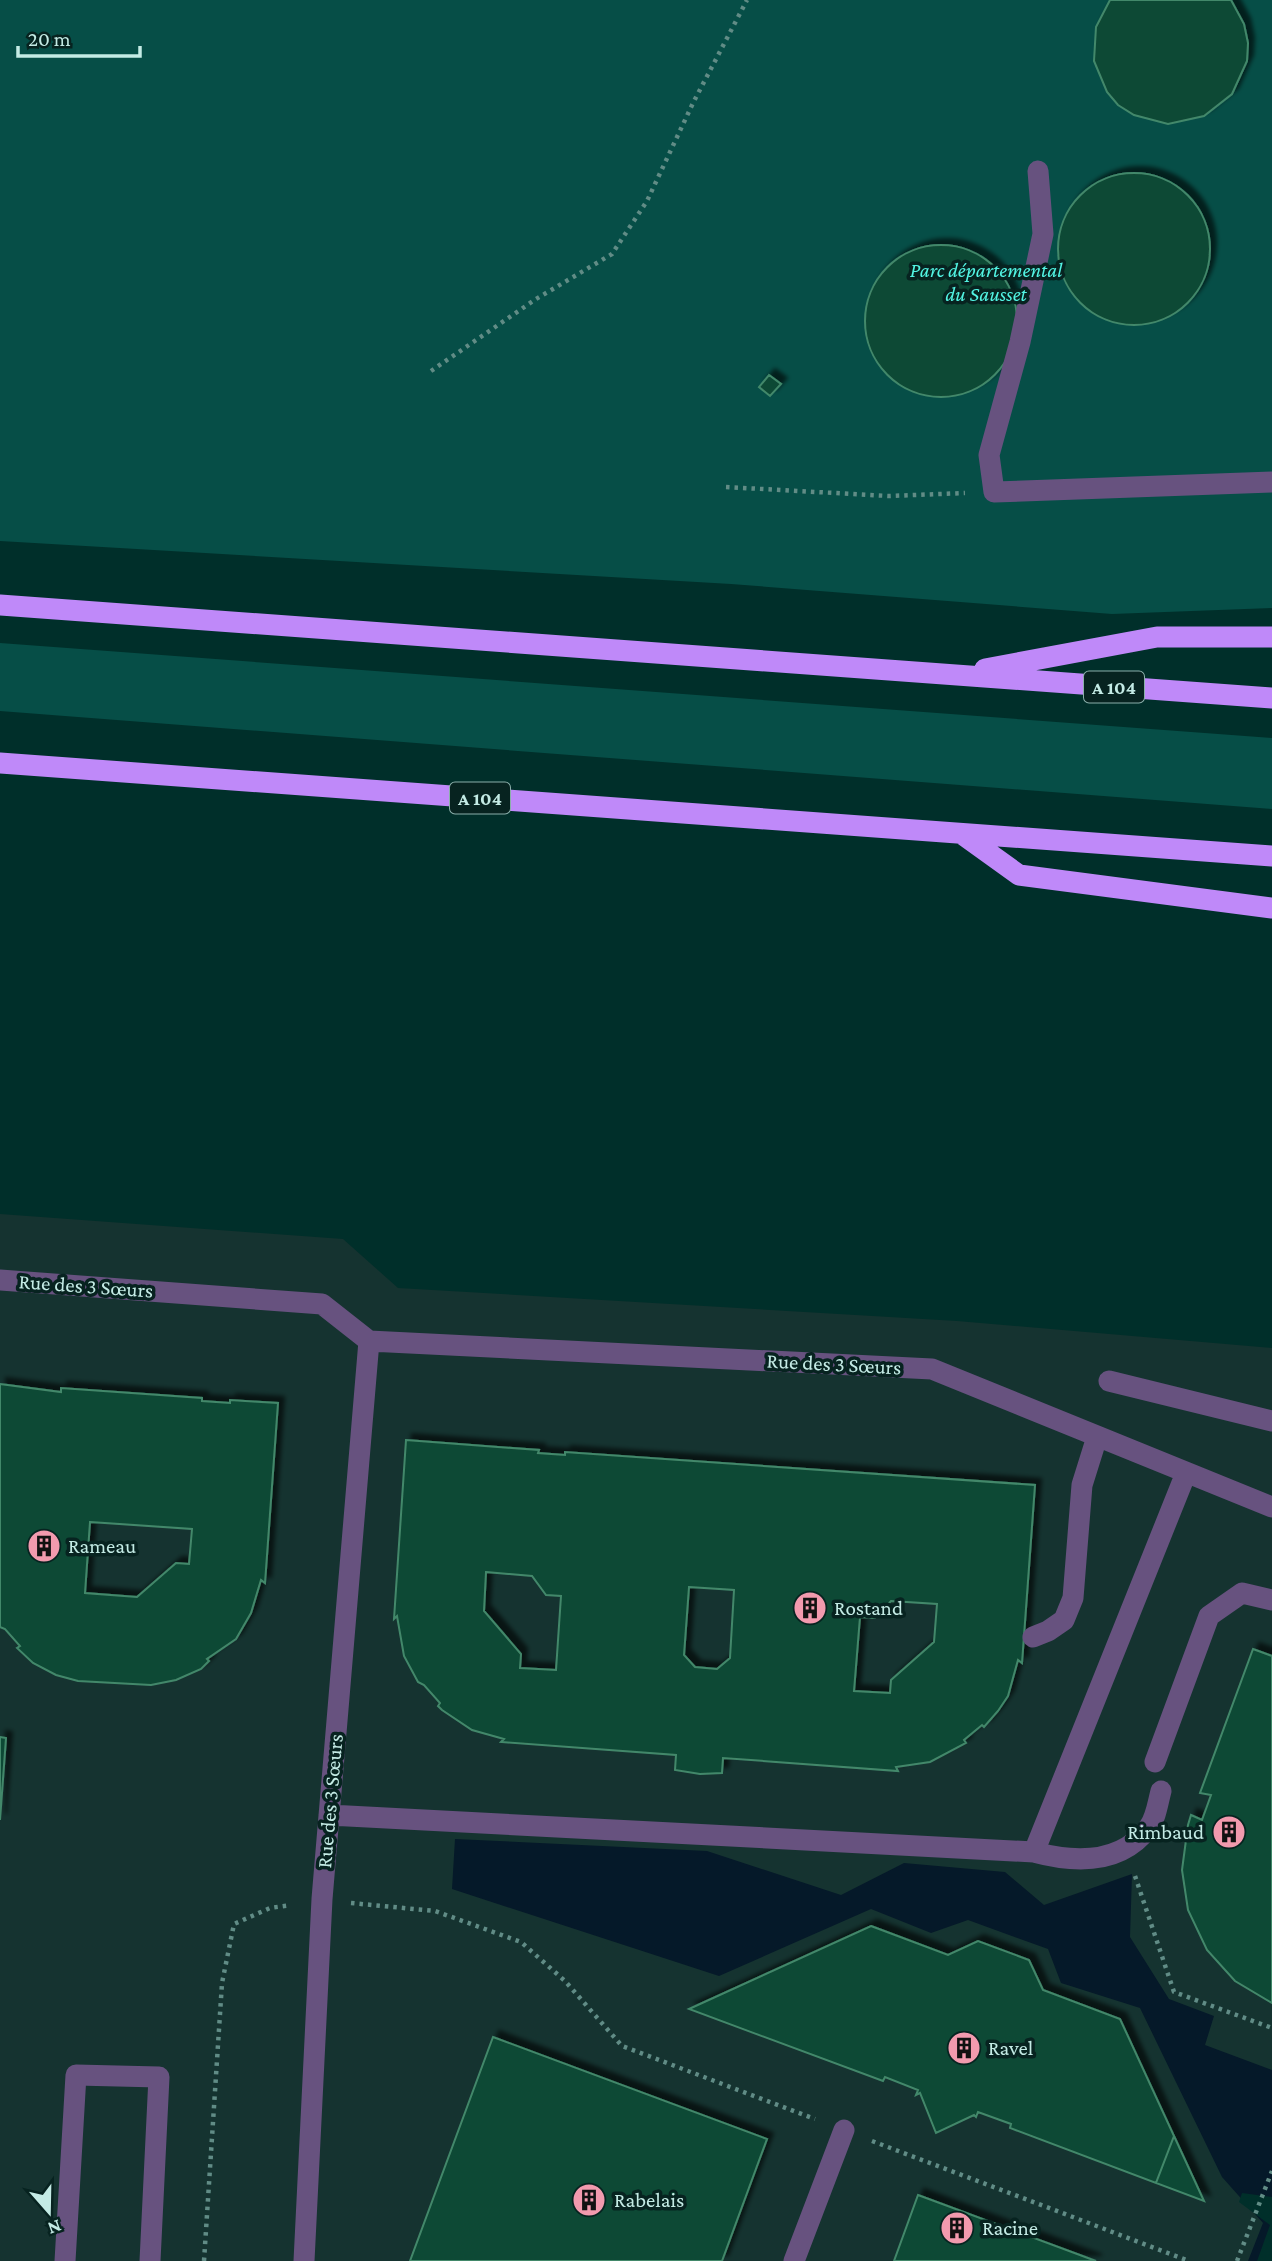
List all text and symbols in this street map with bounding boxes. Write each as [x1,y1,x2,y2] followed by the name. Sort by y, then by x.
[18,14,140,58] scale bar
[28,27,71,51] text: 20 m
[910,258,1063,306] park label: Parc départemental du Sausset
[1084,672,1144,702] road number: A 104
[450,782,510,814] road number: A 104
[18,1269,154,1303] street label: Rue des 3 Sœurs
[766,1348,902,1380] street label: Rue des 3 Sœurs
[25,1527,63,1565] building icon: Rameau
[68,1534,136,1558] place label: Rameau
[791,1589,829,1627] building icon: Rostand
[834,1596,903,1620] place label: Rostand
[312,1733,348,1869] street label: Rue des 3 Sœurs
[1210,1813,1248,1851] building icon: Rimbaud
[1127,1820,1204,1844] place label: Rimbaud
[945,2029,983,2067] building icon: Ravel
[988,2036,1033,2060] place label: Ravel
[14,2177,84,2247] north arrow
[570,2181,608,2219] building icon: Rabelais
[614,2188,684,2212] place label: Rabelais
[938,2209,976,2247] building icon: Racine
[45,2215,64,2240] text: N
[982,2216,1038,2240] place label: Racine

